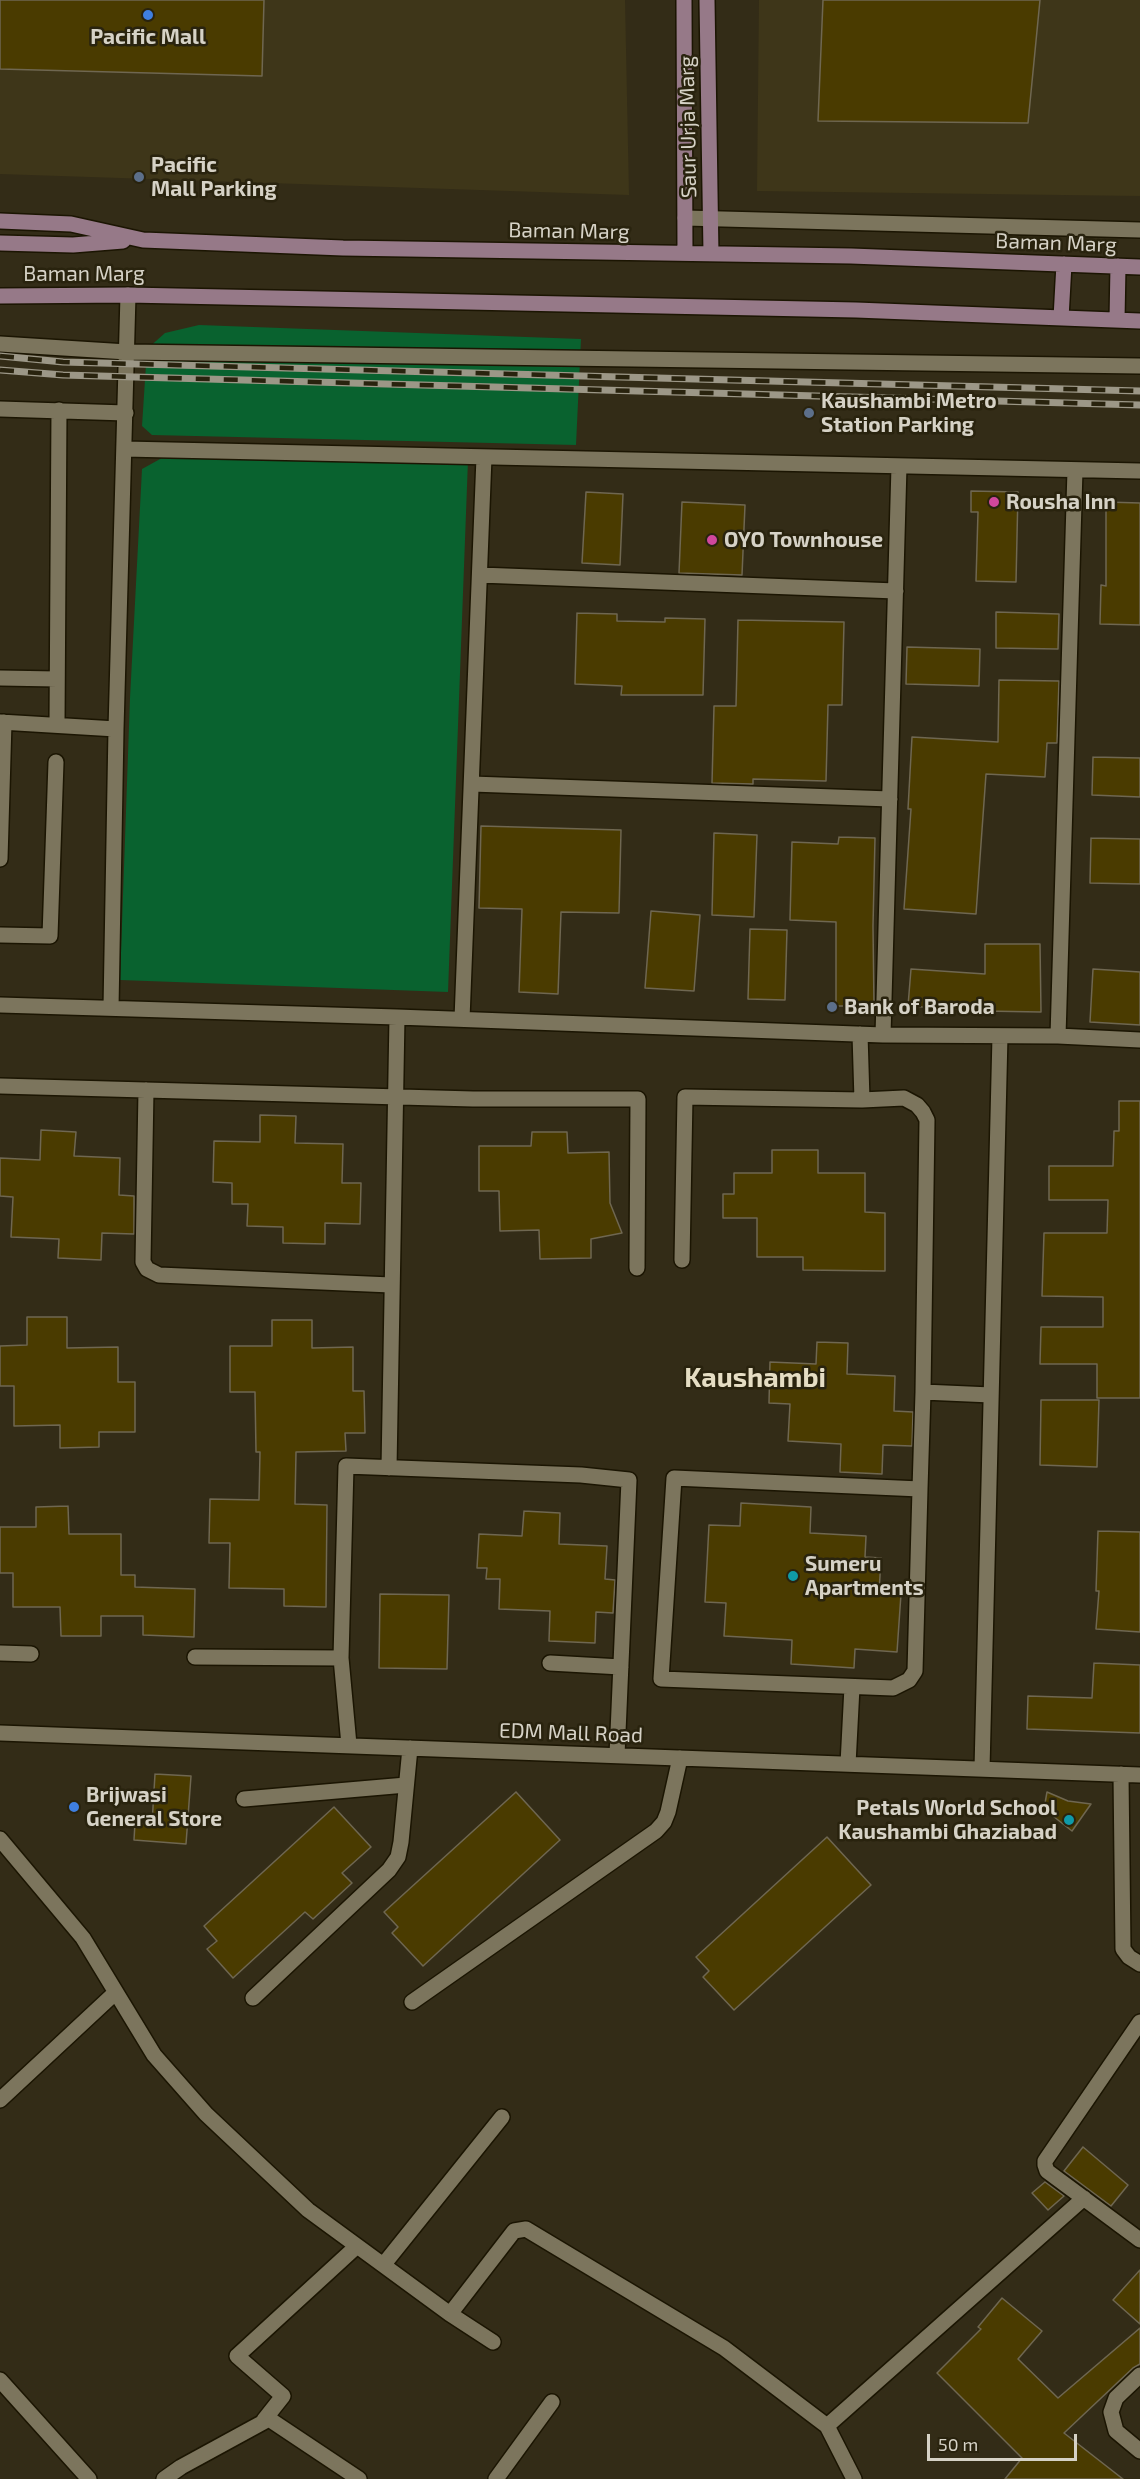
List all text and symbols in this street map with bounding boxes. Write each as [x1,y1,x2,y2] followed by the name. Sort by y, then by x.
[141,8,155,22] marker: Pacific Mall
[90,24,206,50] place label: Pacific Mall
[674,56,702,198] street label: Saur Urja Marg
[151,152,277,202] place label: Pacific Mall Parking
[132,170,146,184] marker: Pacific Mall Parking
[508,217,630,245] street label: Baman Marg
[995,228,1117,258] street label: Baman Marg
[23,261,145,287] street label: Baman Marg
[821,388,997,438] place label: Kaushambi Metro Station Parking
[802,406,816,420] marker: Kaushambi Metro Station Parking
[1006,489,1116,515] place label: Rousha Inn
[987,495,1001,509] marker: Rousha Inn
[724,527,883,553] place label: OYO Townhouse
[705,533,719,547] marker: OYO Townhouse
[844,994,995,1020] place label: Bank of Baroda
[825,1000,839,1014] marker: Bank of Baroda
[684,1362,826,1394] district label: Kaushambi
[805,1551,924,1601] place label: Sumeru Apartments
[786,1569,800,1583] marker: Sumeru Apartments
[498,1718,644,1748] street label: EDM Mall Road
[86,1782,222,1832] place label: Brijwasi General Store
[838,1795,1057,1845] place label: Petals World School Kaushambi Ghaziabad
[67,1800,81,1814] marker: Brijwasi General Store
[1062,1813,1076,1827] marker: Petals World School Kaushambi Ghaziabad
[930,2422,1080,2460] scale bar
[938,2433,978,2455] text: 50 m

